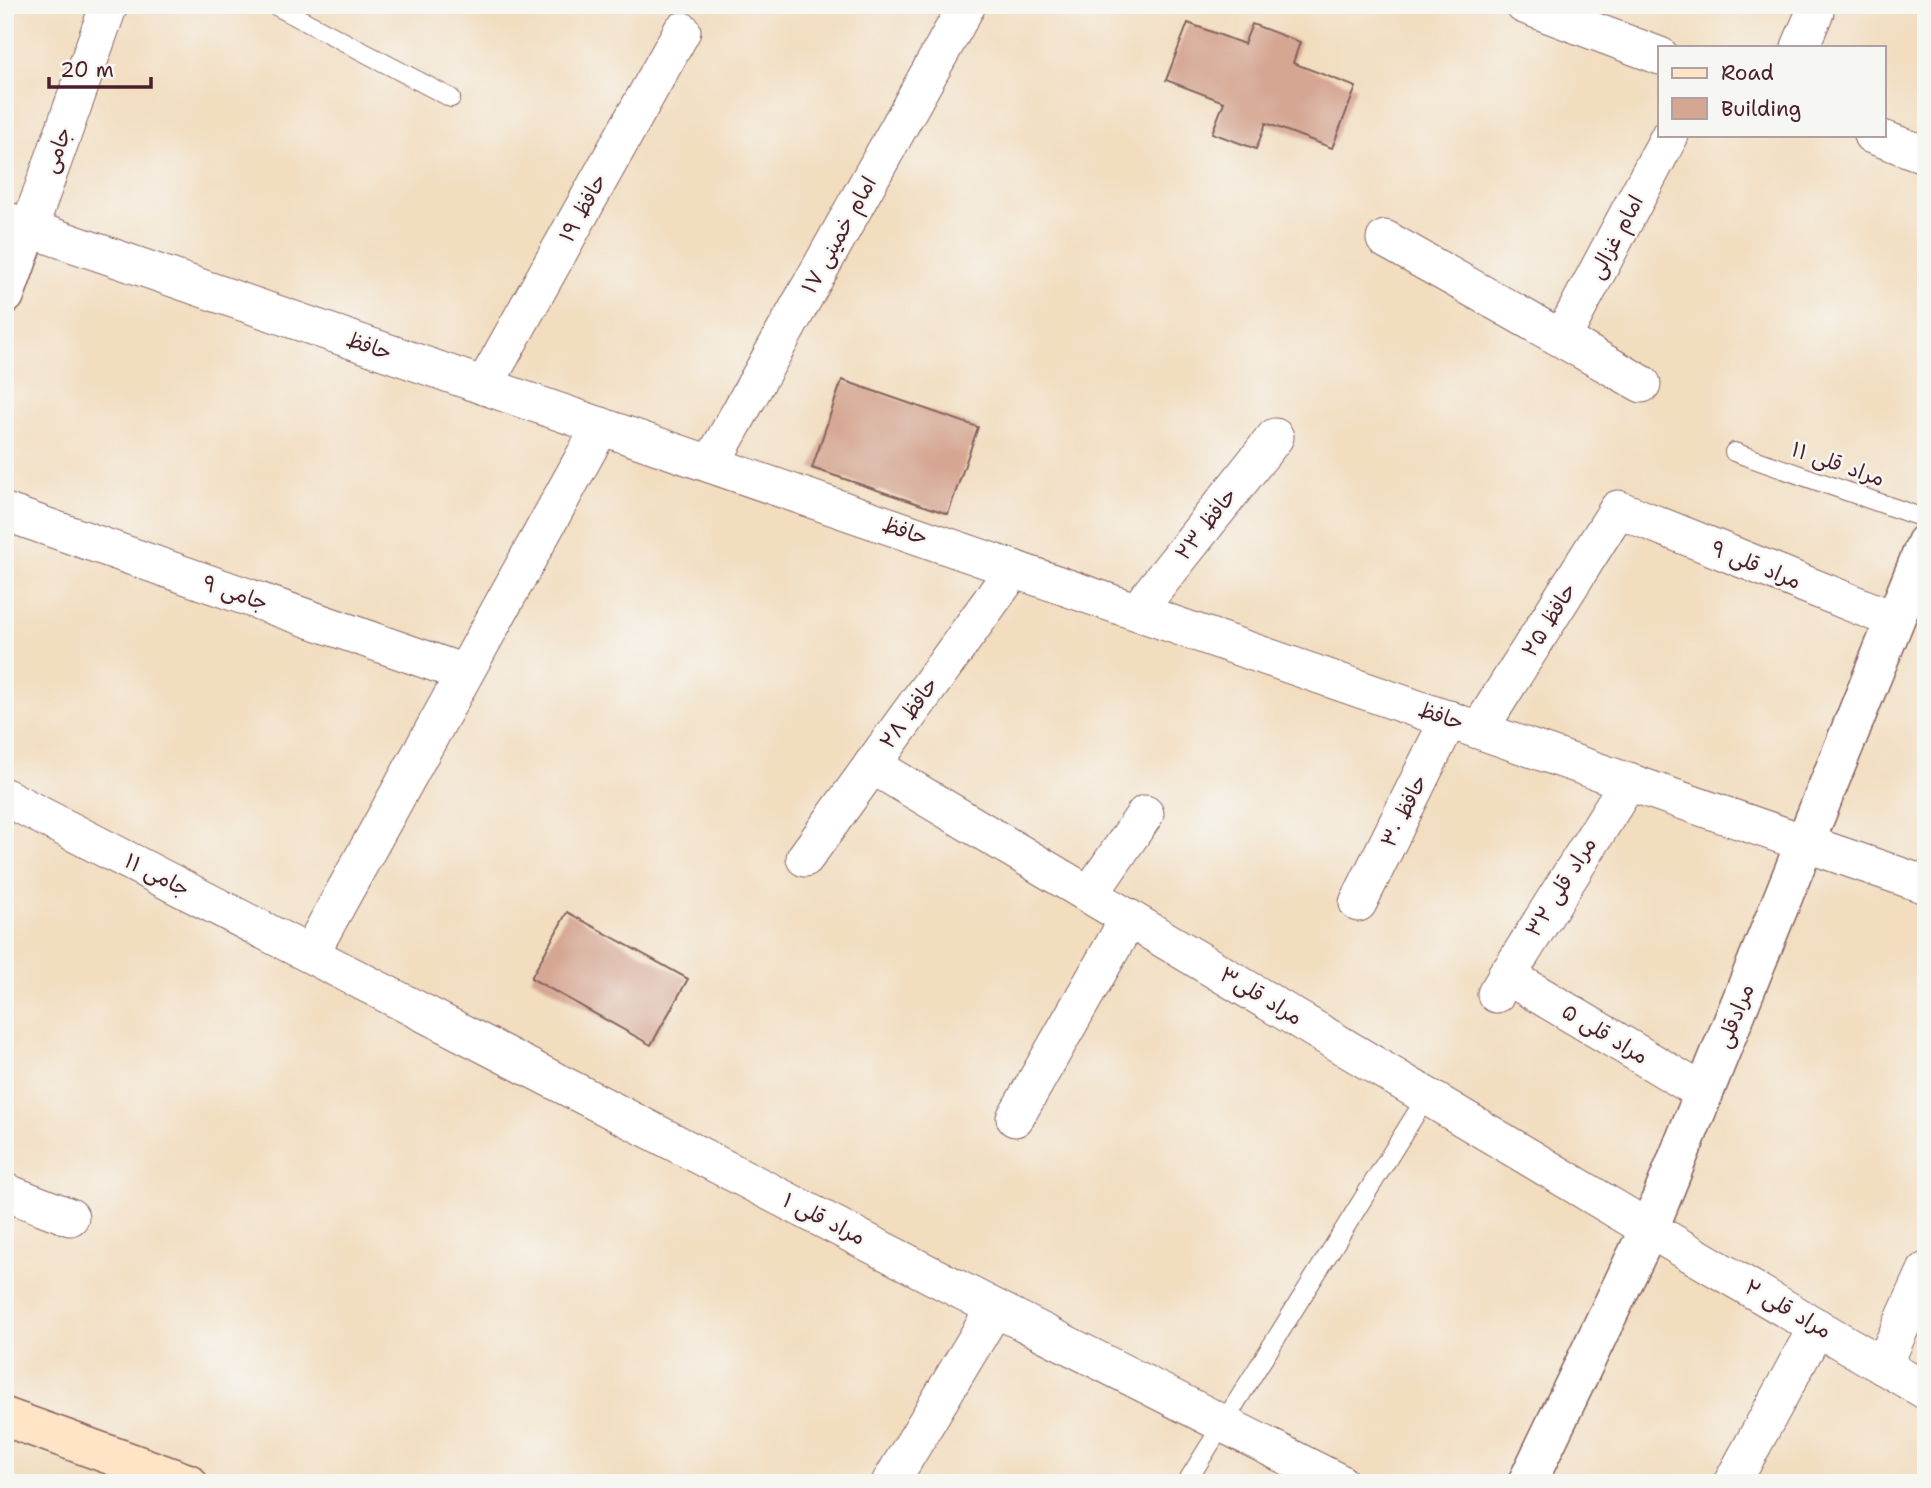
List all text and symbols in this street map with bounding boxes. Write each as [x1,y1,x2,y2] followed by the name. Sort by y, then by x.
[49,46,150,90] scale bar
[1658,46,1885,136] legend
[60,56,114,84] text: 20 m
[1721,59,1774,87] text: Road
[1721,95,1801,123] text: Building
[36,123,78,177] street label: جامی
[553,169,613,247] street label: حافظ ۱۹
[795,171,885,300] street label: امام خمینی ۱۷
[1582,190,1652,285] street label: امام غزالی
[343,325,395,367] street label: حافظ
[1788,435,1888,493] street label: مراد قلی ۱۱
[1169,482,1243,566] street label: حافظ ۲۳
[879,510,931,552] street label: حافظ
[1707,534,1805,596] street label: مراد قلی ۹
[199,569,271,617] street label: جامی ۹
[1515,578,1583,662] street label: حافظ ۲۵
[874,672,944,754] street label: حافظ ۲۸
[1415,695,1467,737] street label: حافظ
[1374,770,1434,852] street label: حافظ ۳۰
[1519,832,1603,942] street label: مراد قلی ۳۲
[120,847,194,903] street label: جامی ۱۱
[1215,960,1307,1032] street label: مراد قلی۳
[1709,980,1761,1052] street label: مرادقلی
[1557,997,1653,1071] street label: مراد قلی ۵
[778,1186,870,1252] street label: مراد قلی ۱
[1740,1273,1836,1345] street label: مراد قلی ۲

